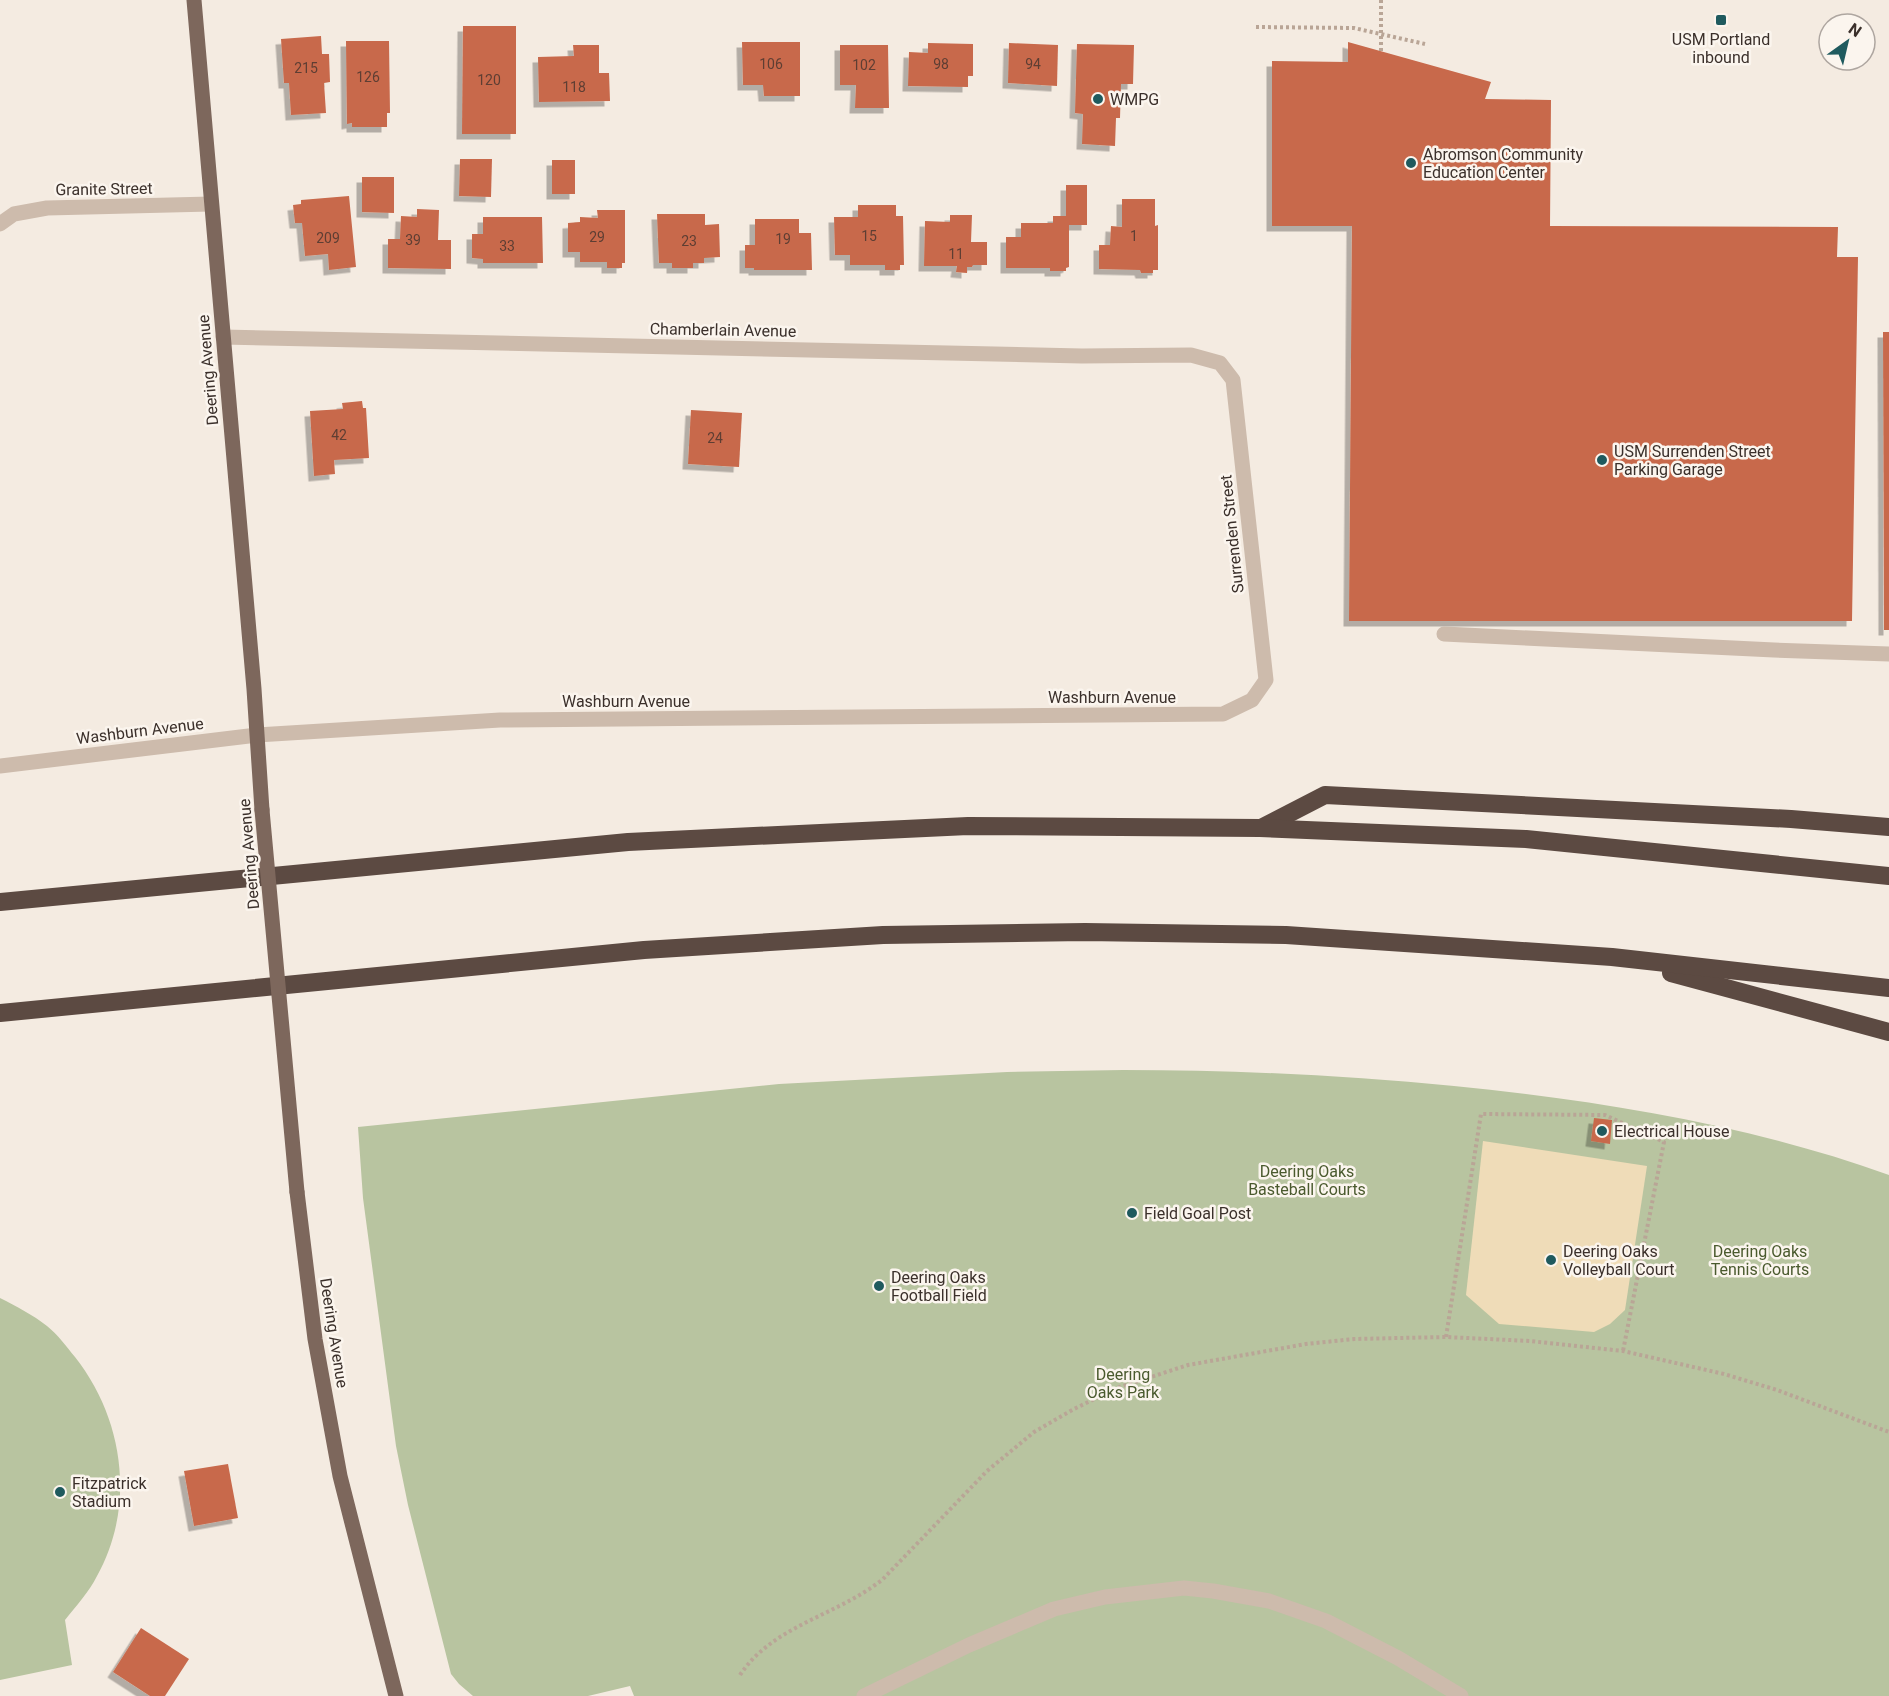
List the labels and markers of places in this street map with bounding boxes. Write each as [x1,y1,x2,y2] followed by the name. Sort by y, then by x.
[1714,13,1728,27] marker: USM Portland inbound
[1672,30,1770,67] place label: USM Portland inbound
[1110,90,1159,109] place label: WMPG
[1091,92,1105,106] marker: WMPG
[1423,145,1583,182] place label: Abromson Community Education Center
[1404,156,1418,170] marker: Abromson Community Education Center
[1614,442,1771,479] place label: USM Surrenden Street Parking Garage
[1595,453,1609,467] marker: USM Surrenden Street Parking Garage
[1614,1122,1729,1141] place label: Electrical House
[1595,1124,1609,1138] marker: Electrical House
[1144,1204,1251,1223] place label: Field Goal Post
[1125,1206,1139,1220] marker: Field Goal Post
[1563,1242,1675,1279] place label: Deering Oaks Volleyball Court
[1544,1253,1558,1267] marker: Deering Oaks Volleyball Court
[891,1268,987,1305] place label: Deering Oaks Football Field
[872,1279,886,1293] marker: Deering Oaks Football Field
[72,1474,148,1511] place label: Fitzpatrick Stadium
[53,1485,67,1499] marker: Fitzpatrick Stadium

